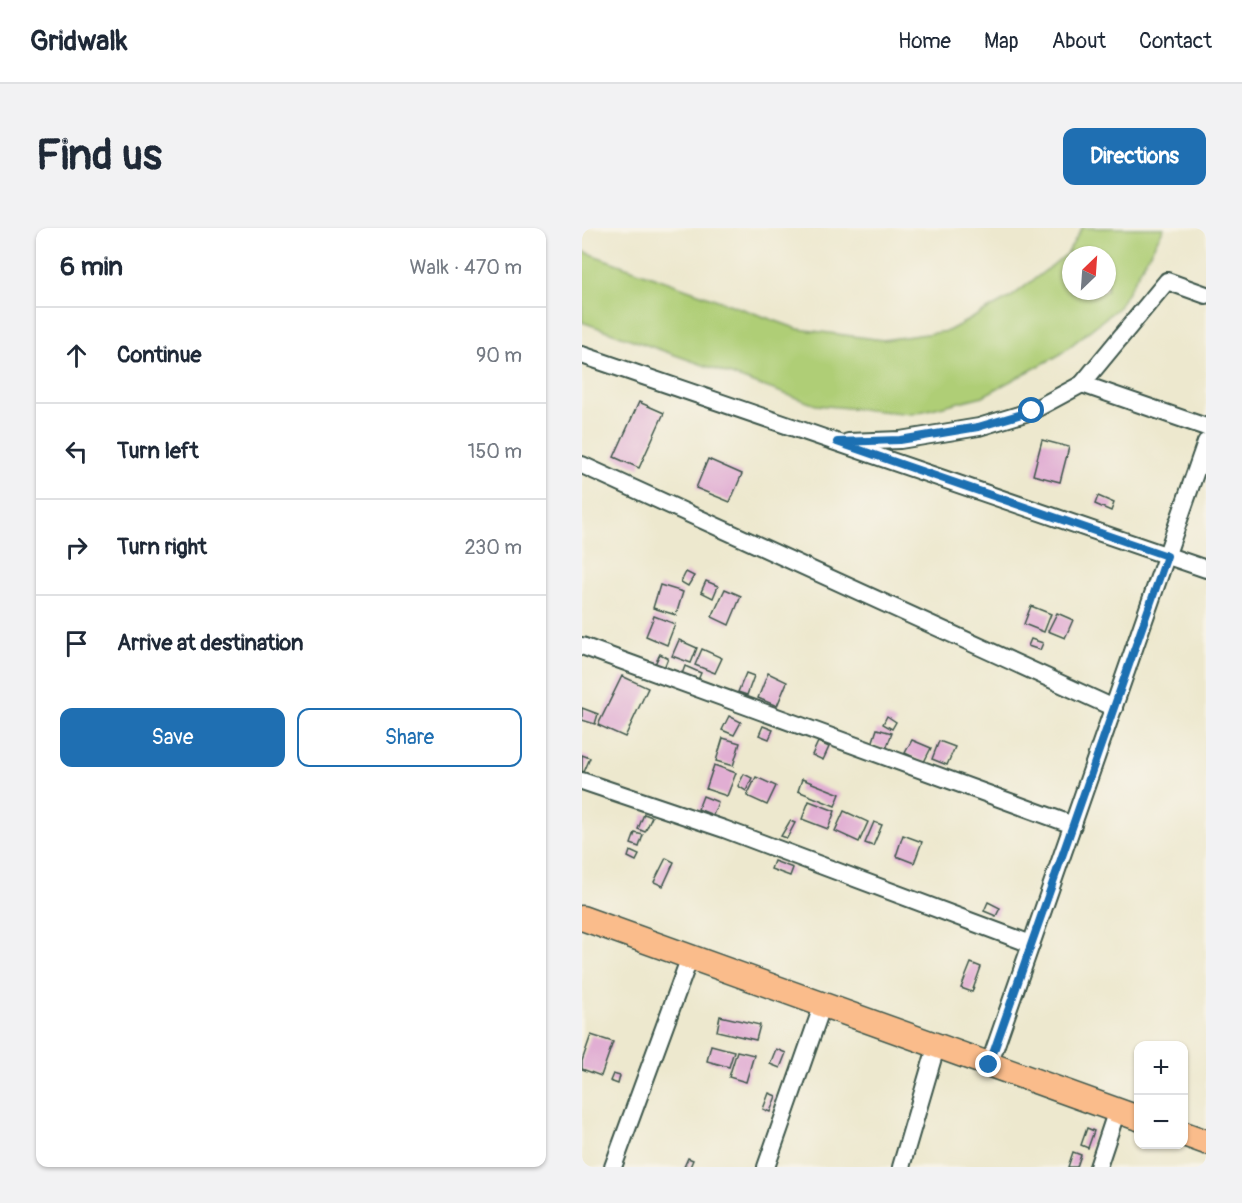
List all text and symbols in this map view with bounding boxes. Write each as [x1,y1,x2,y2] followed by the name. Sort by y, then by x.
[30,24,128,59] text: Gridwalk
[898,28,951,55] text: Home
[984,28,1019,55] text: Map
[1052,28,1106,55] text: About
[1139,28,1212,55] text: Contact
[1063,128,1206,185] button: Directions
[36,130,162,182] text: Find us
[1062,246,1116,300] north arrow
[60,251,123,283] text: 6 min
[409,255,522,280] text: Walk · 470 m
[60,339,93,372] icon: ahead
[117,341,201,369] text: Continue
[476,343,522,368] text: 90 m
[1018,397,1044,423] route start
[60,435,93,468] icon: left
[117,437,199,465] text: Turn left
[468,439,522,464] text: 150 m
[60,531,93,564] icon: right
[117,533,207,561] text: Turn right
[465,535,522,560] text: 230 m
[60,627,93,660] icon: arrive
[117,629,303,657] text: Arrive at destination
[60,708,285,767] button: Save
[297,708,522,767] button: Share
[1134,1041,1188,1149] map controls
[1134,1041,1188,1095] button: +
[975,1051,1001,1077] route end
[1134,1095,1188,1149] button: −

